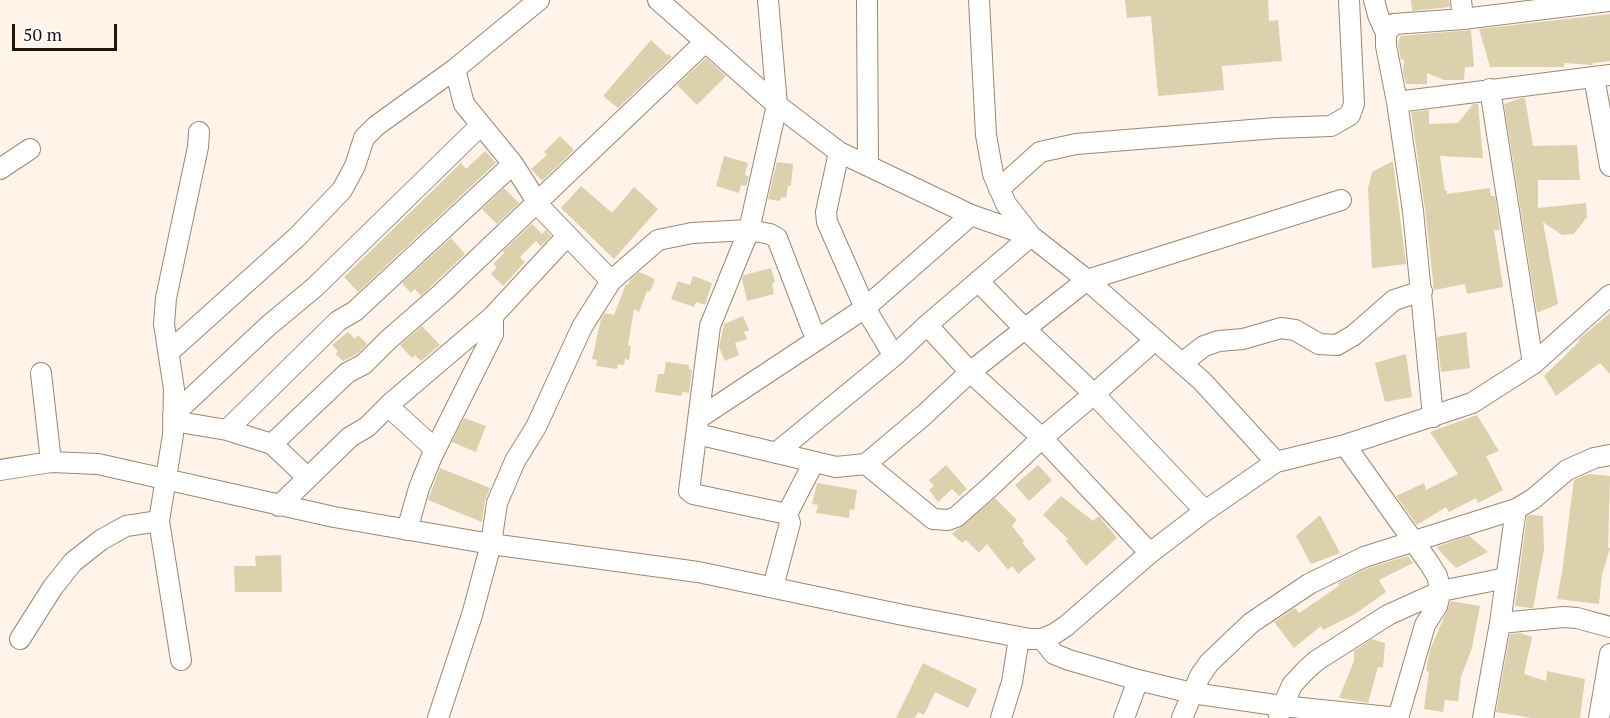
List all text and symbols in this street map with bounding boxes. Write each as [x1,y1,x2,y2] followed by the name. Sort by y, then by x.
[15,12,120,50] scale bar
[23,22,62,46] text: 50 m

